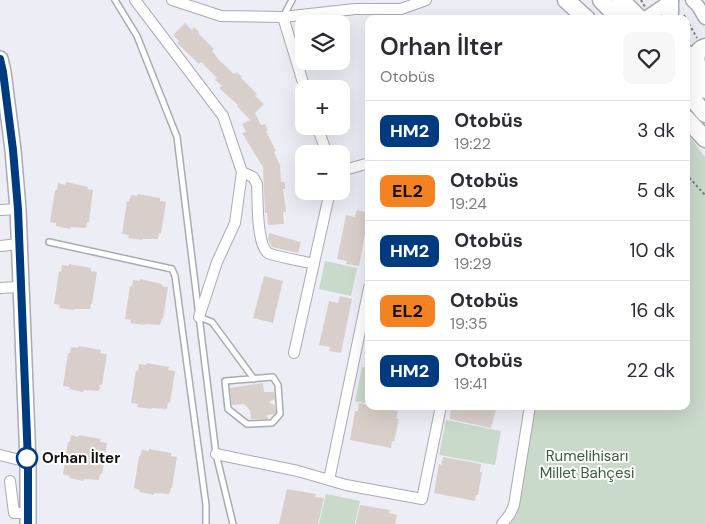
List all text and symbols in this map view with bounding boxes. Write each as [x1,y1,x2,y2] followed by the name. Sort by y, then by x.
[295,15,350,200] map controls
[295,15,350,70] button: layers
[380,31,503,62] text: Orhan İlter
[623,32,675,84] button: heart
[380,66,435,87] text: Otobüs
[295,80,350,135] button: +
[454,108,523,133] text: Otobüs
[637,118,675,143] text: 3 dk
[390,119,429,143] text: HM2
[454,133,491,154] text: 19:22
[295,145,350,200] button: −
[450,168,519,193] text: Otobüs
[637,178,675,203] text: 5 dk
[392,179,423,203] text: EL2
[450,193,487,214] text: 19:24
[454,228,523,253] text: Otobüs
[630,238,675,263] text: 10 dk
[390,239,429,263] text: HM2
[454,253,492,274] text: 19:29
[450,288,519,313] text: Otobüs
[631,298,675,323] text: 16 dk
[392,299,423,323] text: EL2
[450,313,488,334] text: 19:35
[454,348,523,373] text: Otobüs
[627,358,675,383] text: 22 dk
[390,359,429,383] text: HM2
[454,373,487,394] text: 19:41
[540,446,634,483] park label: Rumelihisarı Millet Bahçesi
[16,447,38,469] marker: Orhan İlter
[42,448,120,468] place label: Orhan İlter

